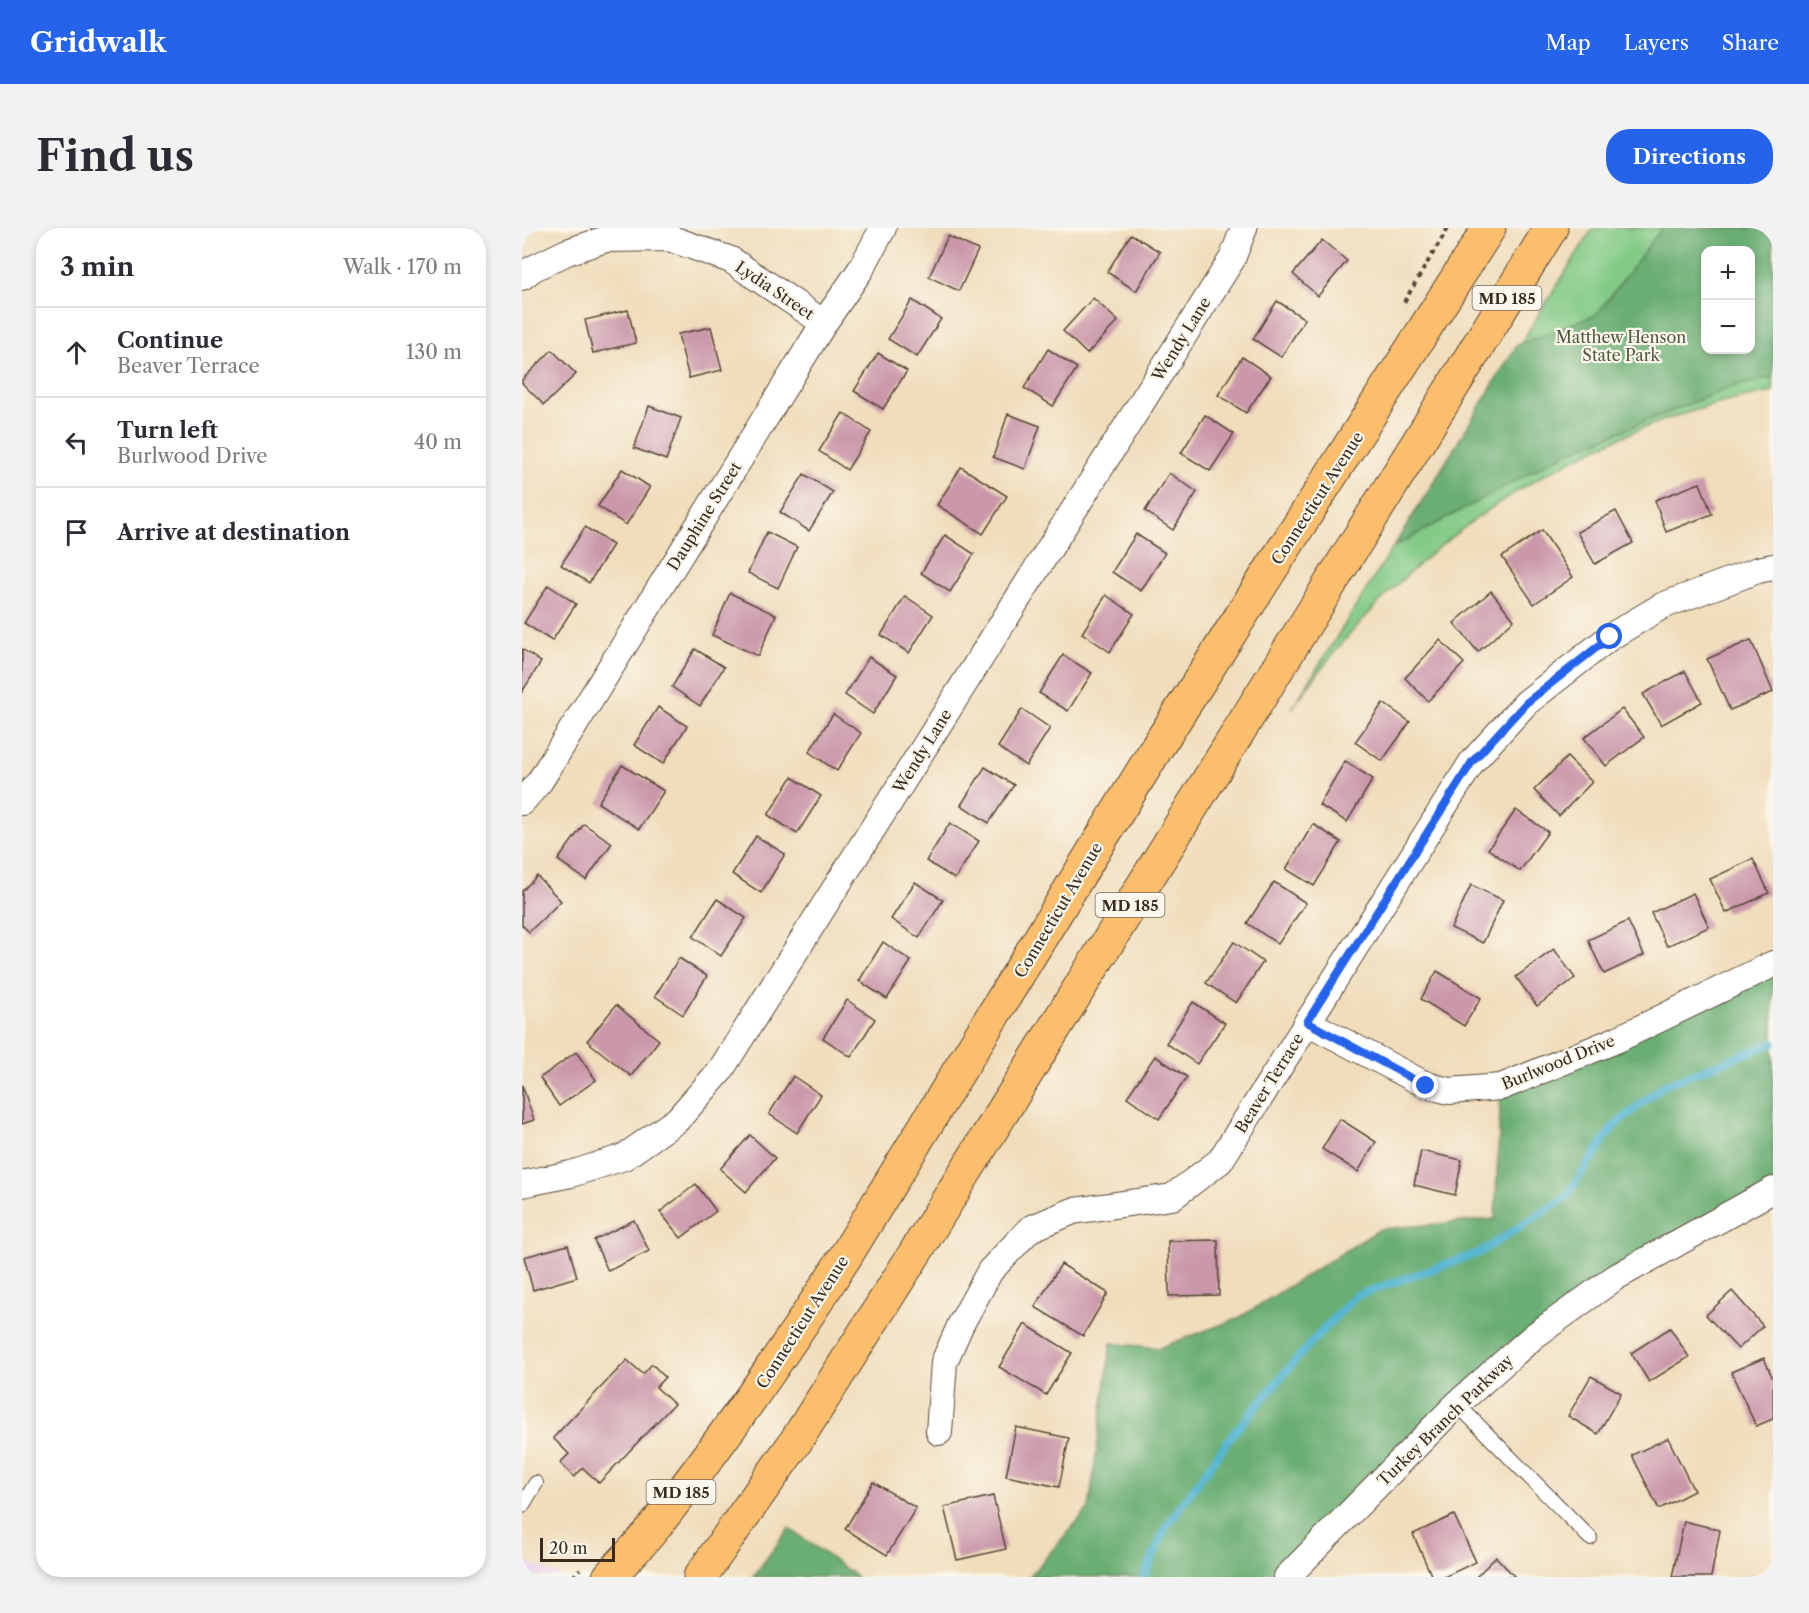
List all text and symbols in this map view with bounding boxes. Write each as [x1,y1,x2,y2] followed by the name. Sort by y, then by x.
[30,25,166,59] text: Gridwalk
[1546,30,1591,55] text: Map
[1624,30,1689,55] text: Layers
[1722,30,1779,55] text: Share
[1606,129,1773,184] button: Directions
[36,130,194,182] text: Find us
[1701,246,1755,354] map controls
[1701,246,1755,300] button: +
[60,251,134,283] text: 3 min
[343,255,462,279] text: Walk · 170 m
[732,256,818,324] street label: Lydia Street
[1472,286,1542,310] road number: MD 185
[1147,293,1215,386] street label: Wendy Lane
[1701,300,1755,354] button: −
[117,327,223,354] text: Continue
[1556,327,1686,365] park label: Matthew Henson State Park
[60,336,93,369] icon: ahead
[406,340,462,364] text: 130 m
[117,354,260,378] text: Beaver Terrace
[117,417,218,444] text: Turn left
[60,426,93,459] icon: left
[1267,428,1367,568] street label: Connecticut Avenue
[414,430,462,454] text: 40 m
[117,444,267,468] text: Burlwood Drive
[663,458,746,574] street label: Dauphine Street
[60,516,93,549] icon: arrive
[117,519,350,546] text: Arrive at destination
[1596,623,1622,649] route start
[888,705,956,798] street label: Wendy Lane
[1010,839,1106,981] street label: Connecticut Avenue
[1096,893,1164,917] road number: MD 185
[1230,1029,1308,1137] street label: Beaver Terrace
[1498,1030,1618,1094] street label: Burlwood Drive
[1412,1072,1438,1098] route end
[752,1252,852,1392] street label: Connecticut Avenue
[1373,1349,1518,1490] street label: Turkey Branch Parkway
[646,1480,716,1504] road number: MD 185
[540,1535,615,1562] scale bar
[549,1538,588,1558] text: 20 m

